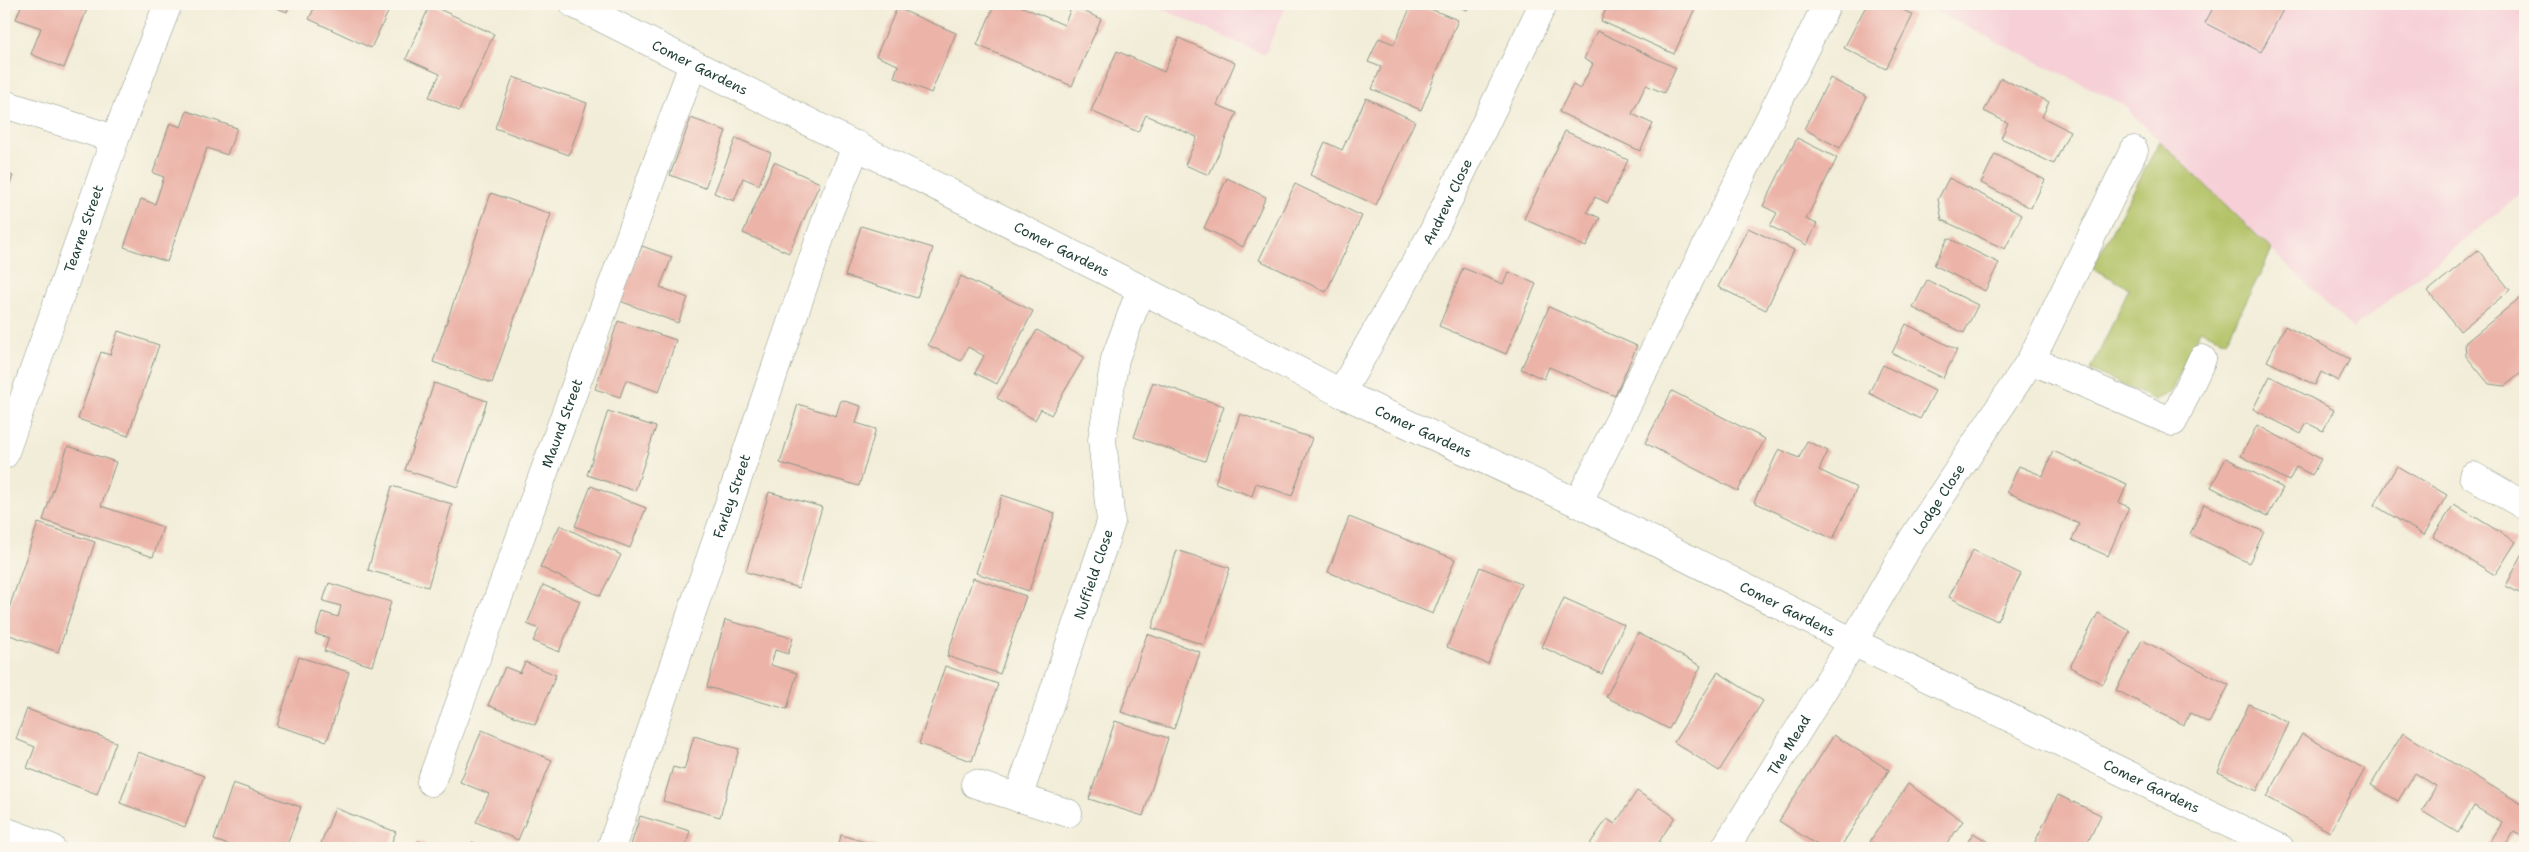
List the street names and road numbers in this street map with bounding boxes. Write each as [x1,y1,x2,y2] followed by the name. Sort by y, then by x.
[649,36,751,99] street label: Comer Gardens
[1419,156,1476,248] street label: Andrew Close
[60,182,107,275] street label: Tearne Street
[1011,218,1113,281] street label: Comer Gardens
[537,376,586,470] street label: Maund Street
[1372,401,1475,462] street label: Comer Gardens
[709,452,754,541] street label: Farley Street
[1909,460,1969,538] street label: Lodge Close
[1070,527,1117,622] street label: Nuffield Close
[1737,577,1838,641] street label: Comer Gardens
[1763,711,1815,779] street label: The Mead
[2100,755,2203,817] street label: Comer Gardens

